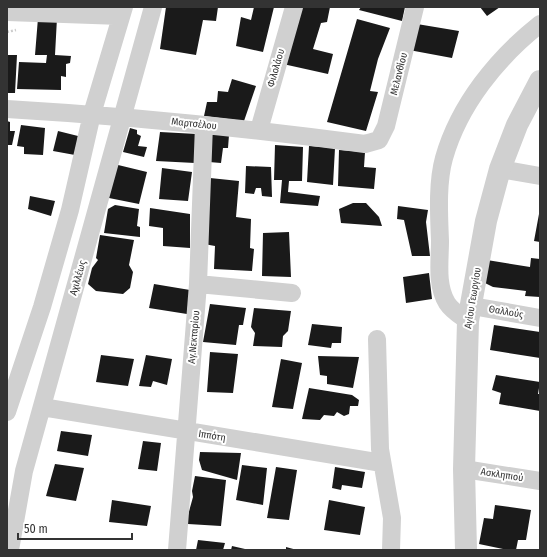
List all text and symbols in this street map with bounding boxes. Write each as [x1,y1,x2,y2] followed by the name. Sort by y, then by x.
[264,47,287,89] street label: Φιλολάου
[387,51,410,97] street label: Μελανθίου
[171,115,217,132] street label: Μαρτσέλου
[66,258,89,297] street label: Αχιλλέως
[461,266,484,330] street label: Αγίου Γεωργίου
[488,302,525,321] street label: Θαλλούς
[185,310,202,364] street label: Αγ.Νεκταρίου
[197,427,227,444] street label: Ιππότη
[480,465,524,484] street label: Ασκληπιού
[18,515,132,541] scale bar
[24,522,48,536] text: 50 m

